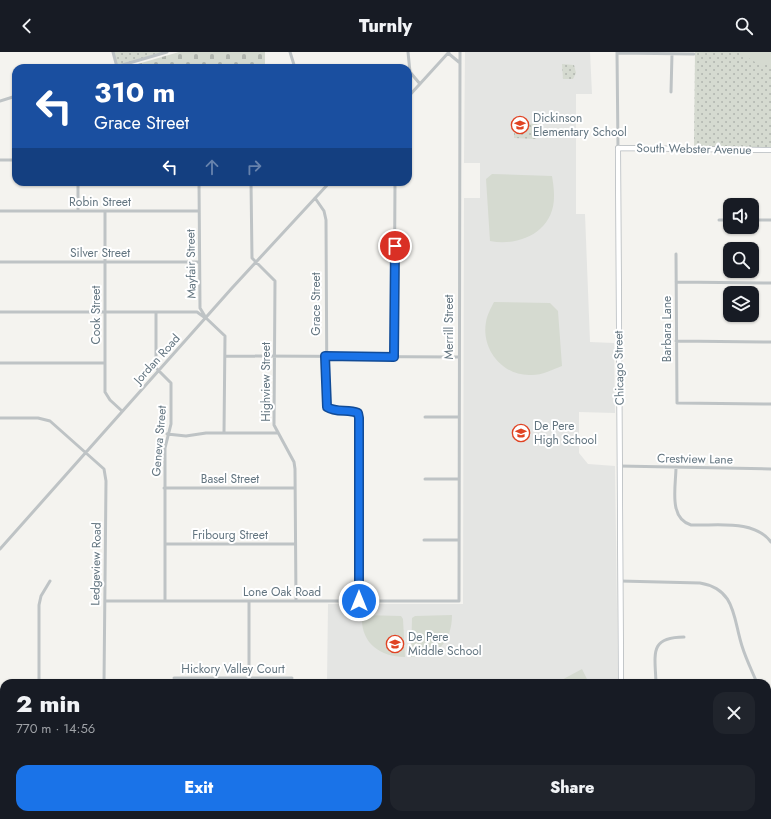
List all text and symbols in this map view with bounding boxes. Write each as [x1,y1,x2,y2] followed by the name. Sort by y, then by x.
[359,13,412,39] text: Turnly
[16,15,38,37] icon: back
[733,15,755,37] icon: search
[94,72,176,113] text: 310 m
[28,80,80,132] icon: left
[533,109,627,141] place label: Dickinson Elementary School
[94,110,189,136] text: Grace Street
[510,115,530,135] school or university icon: Dickinson Elementary School
[636,139,752,159] street label: South Webster Avenue
[159,156,181,178] icon: left
[201,156,223,178] icon: ahead
[243,156,265,178] icon: right
[69,193,131,211] street label: Robin Street
[723,198,759,322] map controls
[723,198,759,234] button: sound
[181,229,201,299] street label: Mayfair Street
[378,229,412,263] pin
[384,235,406,257] icon: arrive
[723,242,759,278] button: search
[70,244,130,262] street label: Silver Street
[307,272,325,336] street label: Grace Street
[87,285,105,344] street label: Cook Street
[723,286,759,322] button: layers
[440,294,458,360] street label: Merrill Street
[658,296,676,362] street label: Barbara Lane
[128,330,184,390] street label: Jordan Road
[609,330,629,406] street label: Chicago Street
[257,342,275,422] street label: Highview Street
[147,405,171,477] street label: Geneva Street
[534,417,597,449] place label: De Pere High School
[511,423,531,443] school or university icon: De Pere High School
[657,449,733,469] street label: Crestview Lane
[201,470,259,488] street label: Basel Street
[86,522,106,606] street label: Ledgeview Road
[192,526,268,544] street label: Fribourg Street
[338,580,380,622] position arrow
[243,583,321,601] street label: Lone Oak Road
[408,628,482,660] place label: De Pere Middle School
[385,634,405,654] school or university icon: De Pere Middle School
[181,660,285,678] street label: Hickory Valley Court
[16,686,80,721] text: 2 min
[713,692,755,734] button: close
[16,719,95,738] text: 770 m · 14:56
[16,765,382,811] button: Exit
[390,765,755,811] button: Share

